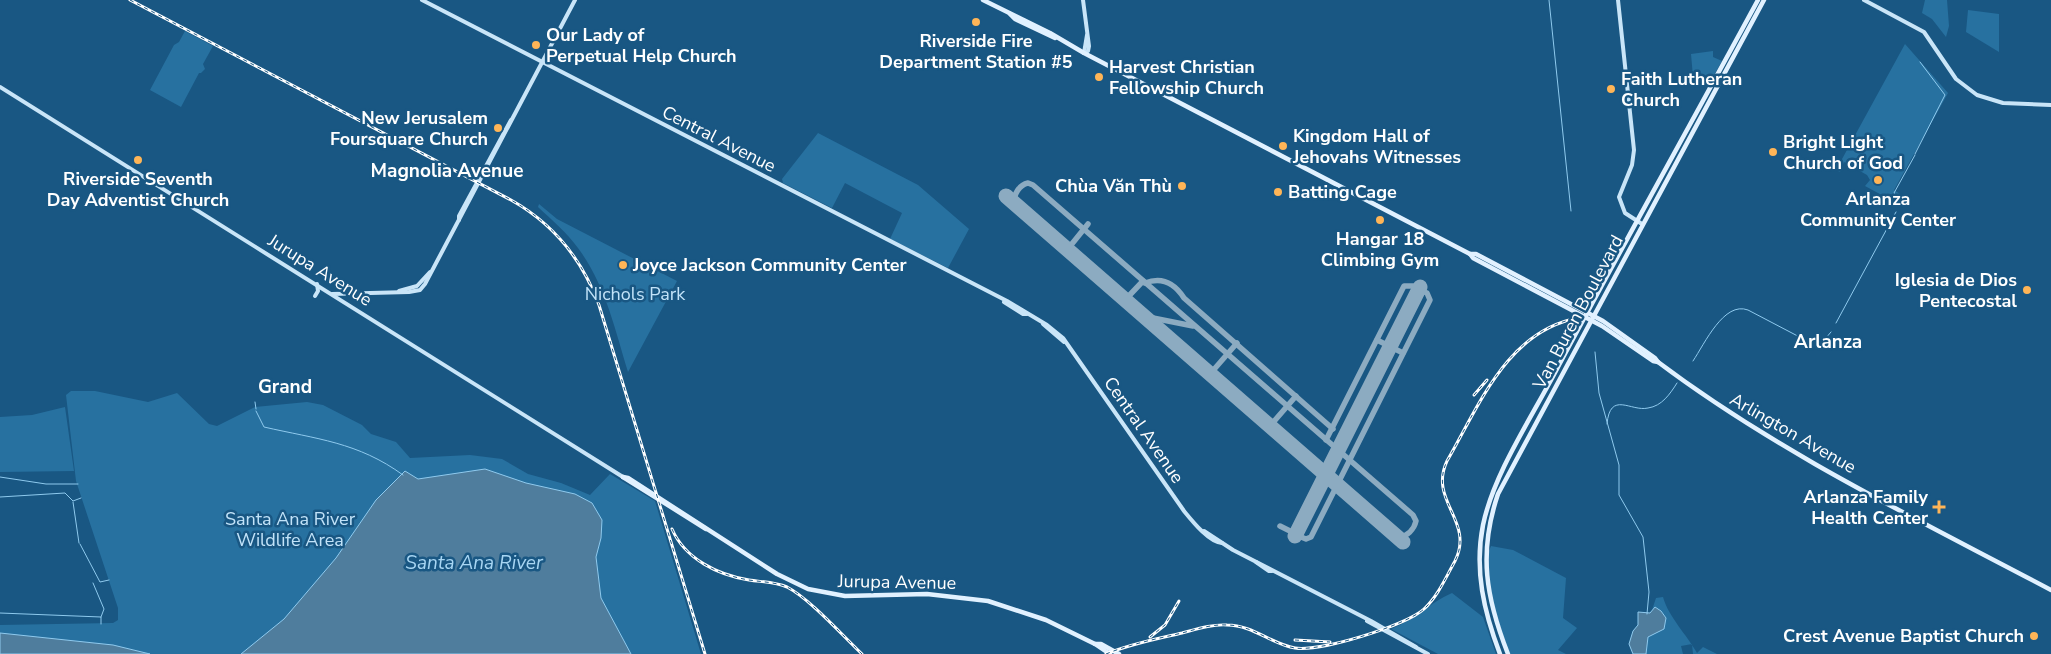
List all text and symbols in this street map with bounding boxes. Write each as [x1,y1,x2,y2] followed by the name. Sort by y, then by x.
[970,16,982,28] marker: Riverside Fire Department Station #5
[546,23,737,68] place label: Our Lady of Perpetual Help Church
[879,29,1073,74] place label: Riverside Fire Department Station #5
[530,39,542,51] marker: Our Lady of Perpetual Help Church
[1109,55,1264,100] place label: Harvest Christian Fellowship Church
[1621,67,1742,112] place label: Faith Lutheran Church
[1093,71,1105,83] marker: Harvest Christian Fellowship Church
[1605,83,1617,95] marker: Faith Lutheran Church
[658,100,780,178] street label: Central Avenue
[330,106,488,151] place label: New Jerusalem Foursquare Church
[492,122,504,134] marker: New Jerusalem Foursquare Church
[1292,124,1461,169] place label: Kingdom Hall of Jehovahs Witnesses
[1783,130,1903,175] place label: Bright Light Church of God
[1277,140,1289,152] marker: Kingdom Hall of Jehovahs Witnesses
[1767,146,1779,158] marker: Bright Light Church of God
[132,154,144,166] marker: Riverside Seventh Day Adventist Church
[371,158,524,184] district label: Magnolia Avenue
[47,167,229,212] place label: Riverside Seventh Day Adventist Church
[1055,174,1172,198] place label: Chùa Văn Thù
[1872,174,1884,186] marker: Arlanza Community Center
[1176,180,1188,192] marker: Chùa Văn Thù
[1288,180,1397,204] place label: Batting Cage
[1272,186,1284,198] marker: Batting Cage
[1800,187,1956,232] place label: Arlanza Community Center
[1374,214,1386,226] marker: Hangar 18 Climbing Gym
[1321,227,1439,272] place label: Hangar 18 Climbing Gym
[263,228,377,312] street label: Jurupa Avenue
[1527,231,1629,394] street label: Van Buren Boulevard
[632,253,907,277] place label: Joyce Jackson Community Center
[617,259,629,271] marker: Joyce Jackson Community Center
[1895,268,2017,313] place label: Iglesia de Dios Pentecostal
[585,282,686,306] park label: Nichols Park
[2021,284,2033,296] marker: Iglesia de Dios Pentecostal
[1794,329,1862,355] district label: Arlanza
[1098,372,1190,488] street label: Central Avenue
[258,374,312,400] district label: Grand
[1725,387,1861,479] street label: Arlington Avenue
[1803,485,1929,530] place label: Arlanza Family Health Center
[1932,500,1946,514] marker: Arlanza Family Health Center
[225,507,356,552] park label: Santa Ana River Wildlife Area
[405,550,544,576] water label: Santa Ana River
[837,569,956,595] street label: Jurupa Avenue
[1783,624,2024,648] place label: Crest Avenue Baptist Church
[2028,630,2040,642] marker: Crest Avenue Baptist Church

